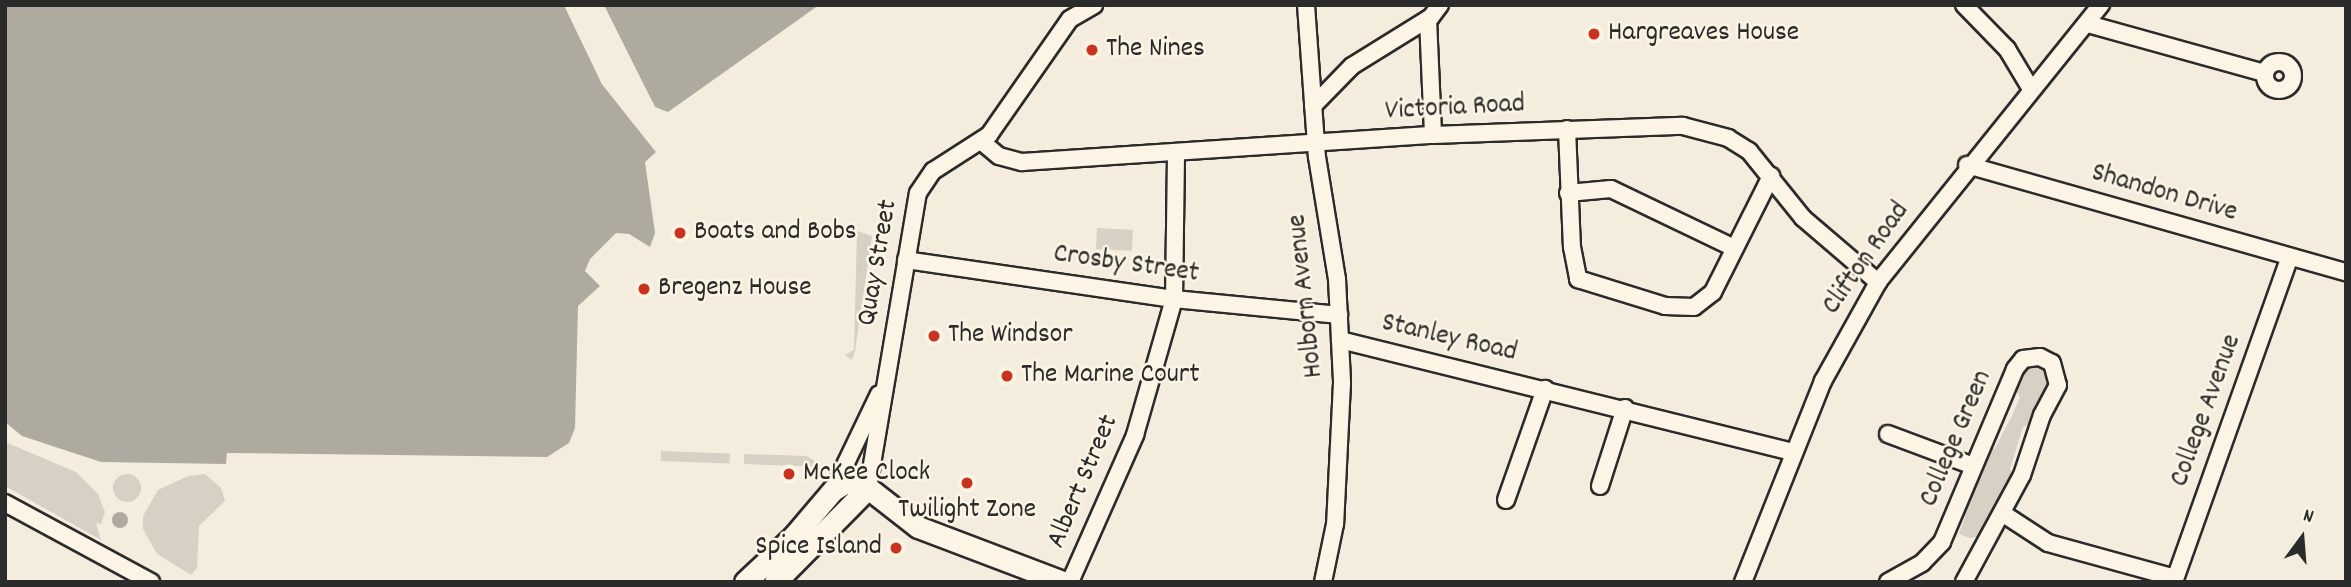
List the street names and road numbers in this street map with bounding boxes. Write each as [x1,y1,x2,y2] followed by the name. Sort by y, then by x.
[1384,89,1526,129] street label: Victoria Road
[2087,157,2241,231] street label: Shandon Drive
[1816,196,1918,322] street label: Clifton Road
[851,197,907,329] street label: Quay Street
[1282,213,1332,379] street label: Holborn Avenue
[1051,238,1201,292] street label: Crosby Street
[1378,307,1520,371] street label: Stanley Road
[2164,330,2250,492] street label: College Avenue
[1913,366,2001,512] street label: College Green
[1041,410,1127,554] street label: Albert Street

